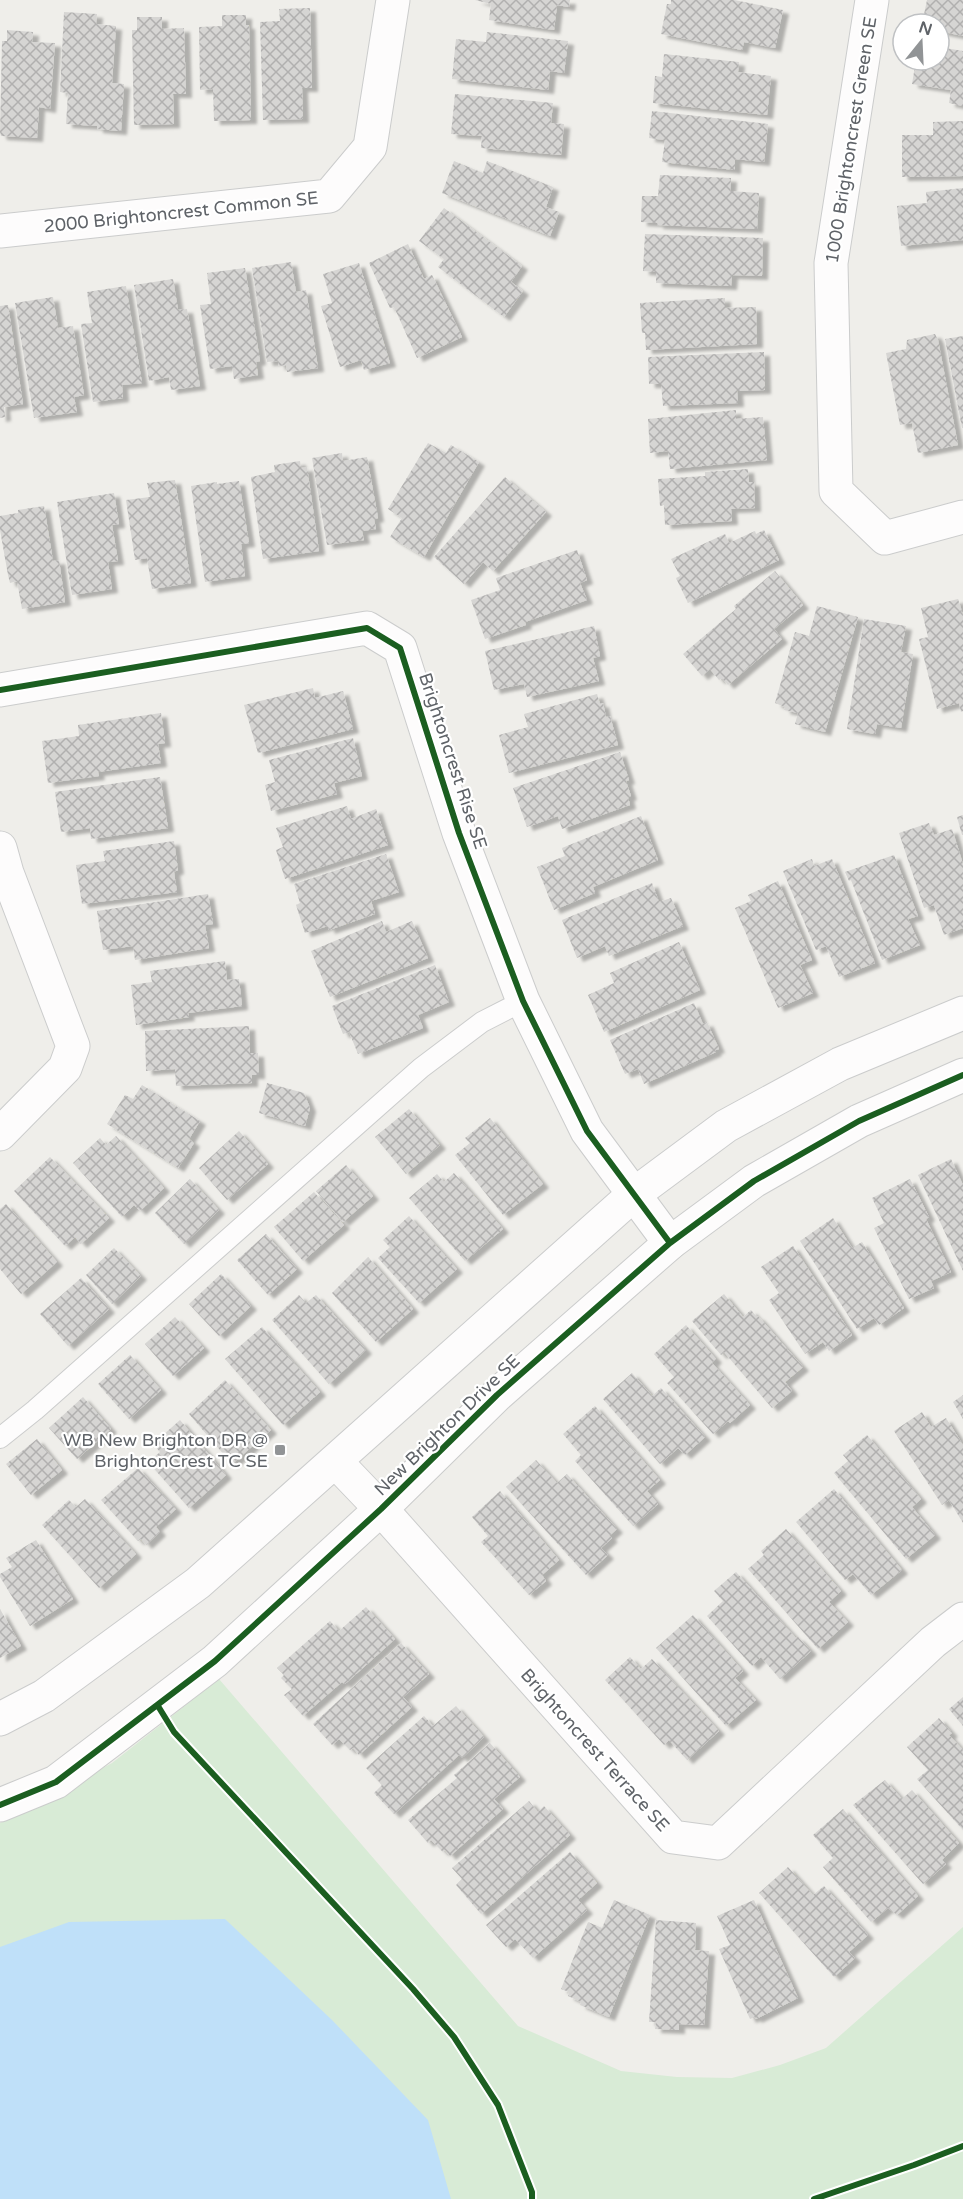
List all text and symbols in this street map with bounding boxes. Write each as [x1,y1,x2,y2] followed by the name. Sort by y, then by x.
[891,12,951,72] north arrow
[821,15,881,265] street label: 1000 Brightoncrest Green SE
[916,17,935,40] text: N
[42,187,320,237] street label: 2000 Brightoncrest Common SE
[414,670,492,852] street label: Brightoncrest Rise SE
[370,1350,524,1500] street label: New Brighton Drive SE
[63,1429,268,1472] place label: WB New Brighton DR @ BrightonCrest TC SE
[273,1443,287,1457] marker: WB New Brighton DR @ BrightonCrest TC SE
[516,1664,674,1836] street label: Brightoncrest Terrace SE

